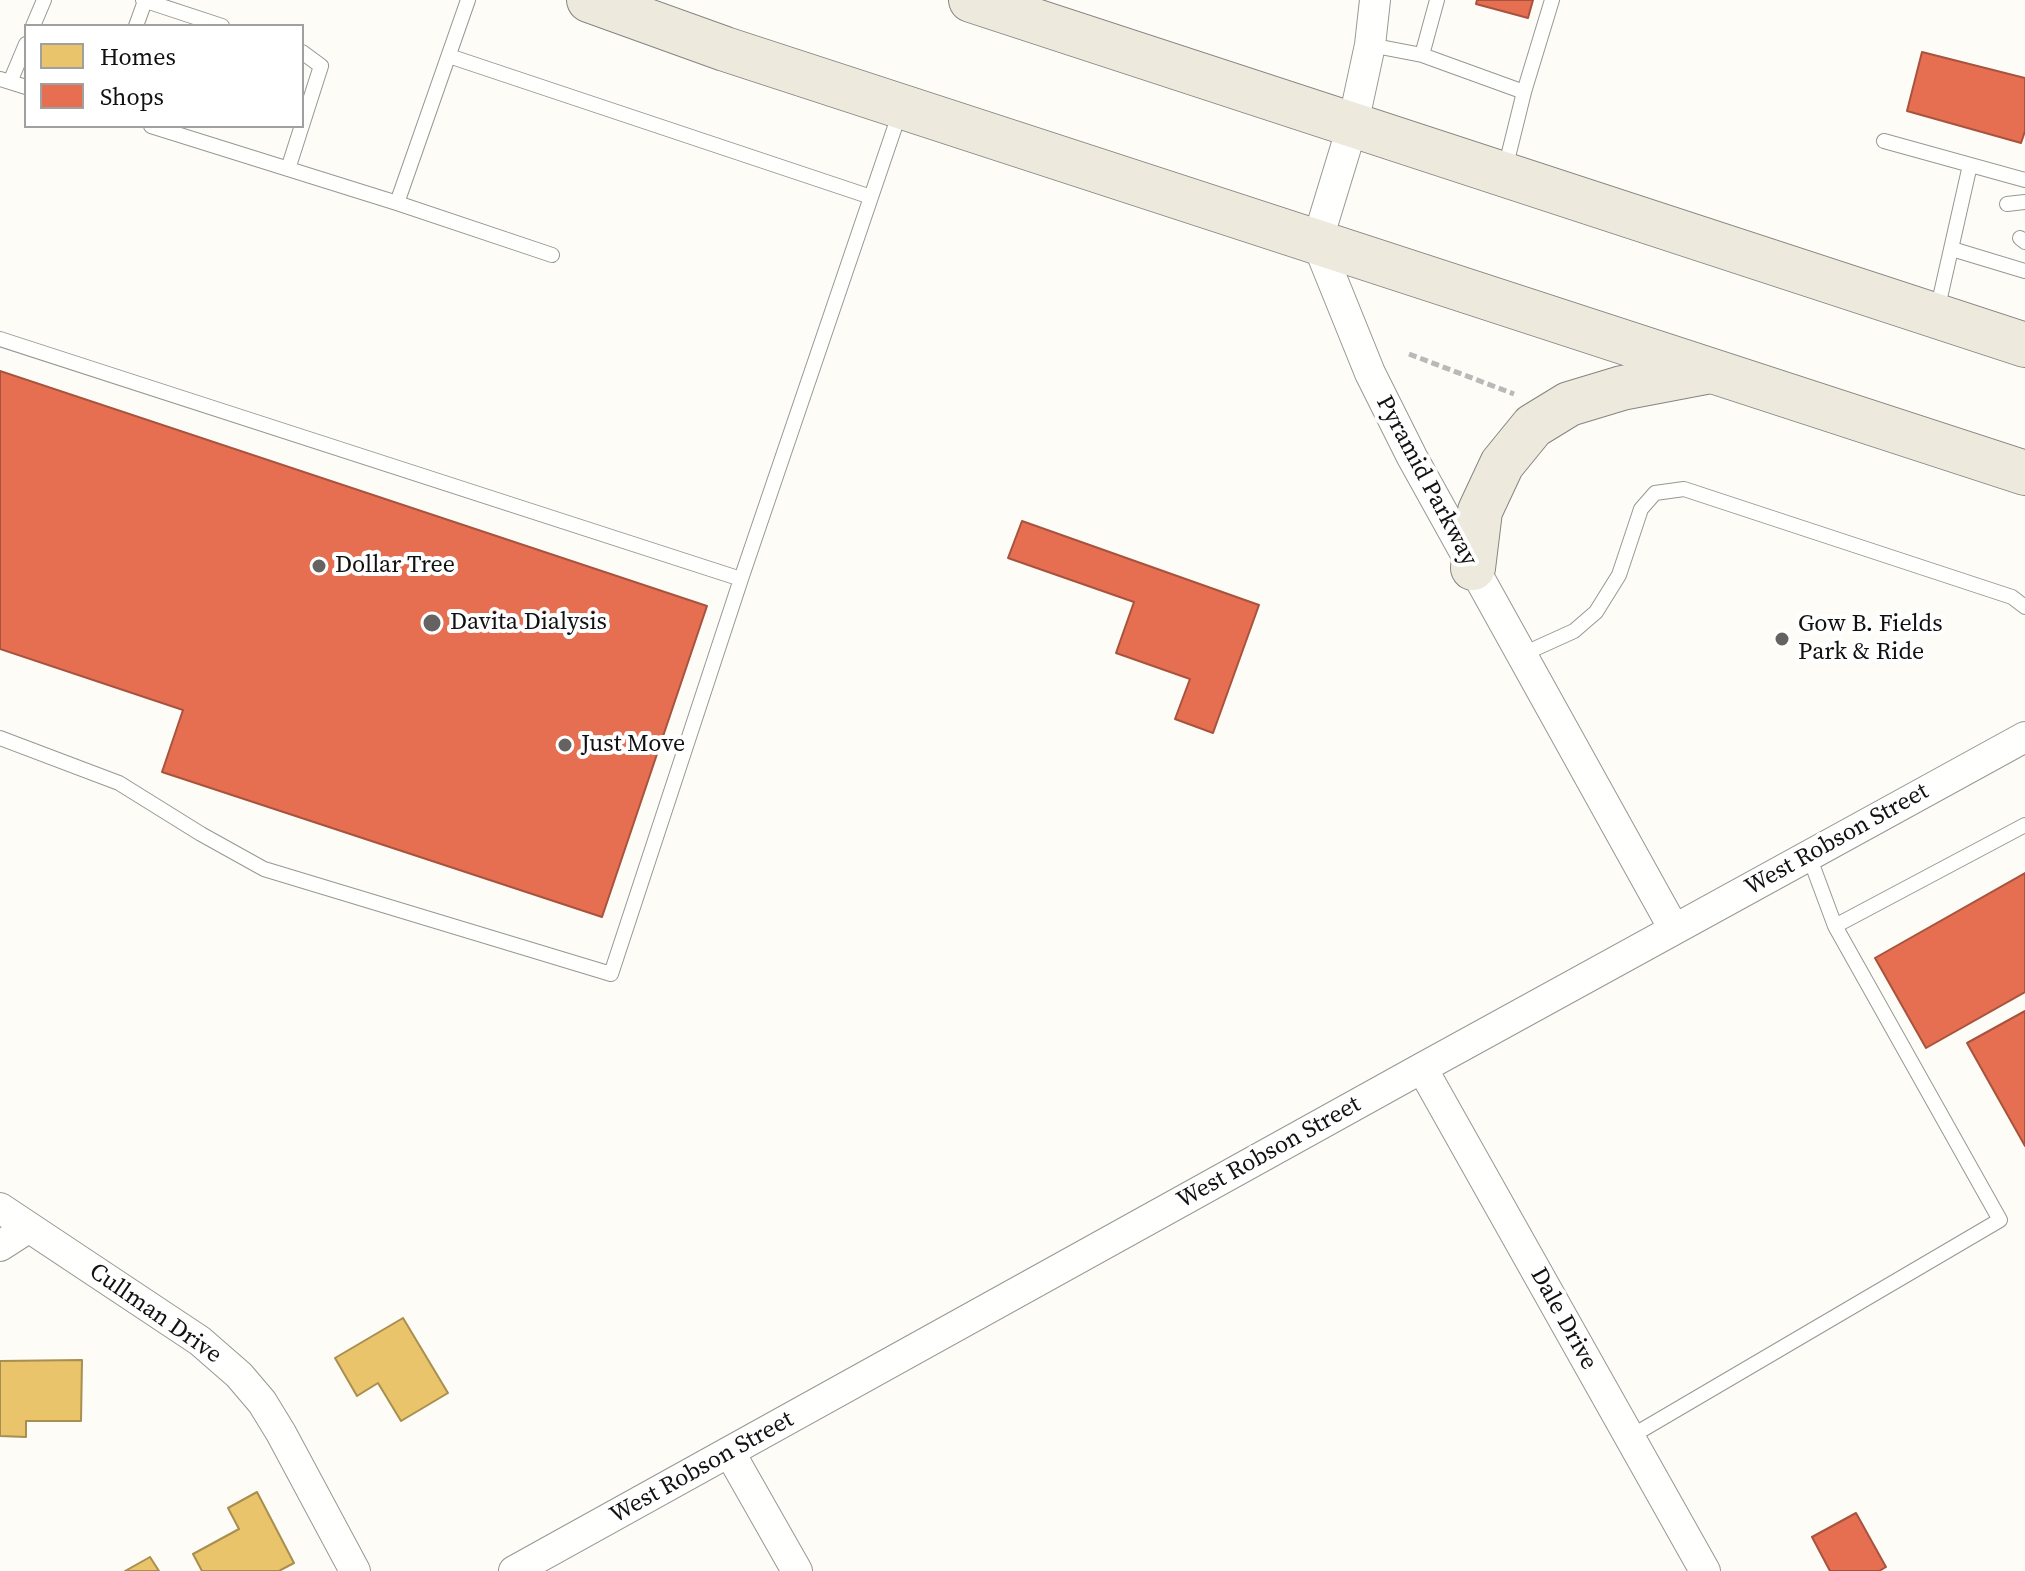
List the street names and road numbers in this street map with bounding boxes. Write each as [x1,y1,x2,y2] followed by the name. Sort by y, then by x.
[1369,391,1483,571] street label: Pyramid Parkway
[1740,778,1934,902] street label: West Robson Street
[1172,1091,1366,1215] street label: West Robson Street
[83,1258,227,1370] street label: Cullman Drive
[1523,1263,1603,1375] street label: Dale Drive
[605,1406,799,1530] street label: West Robson Street

